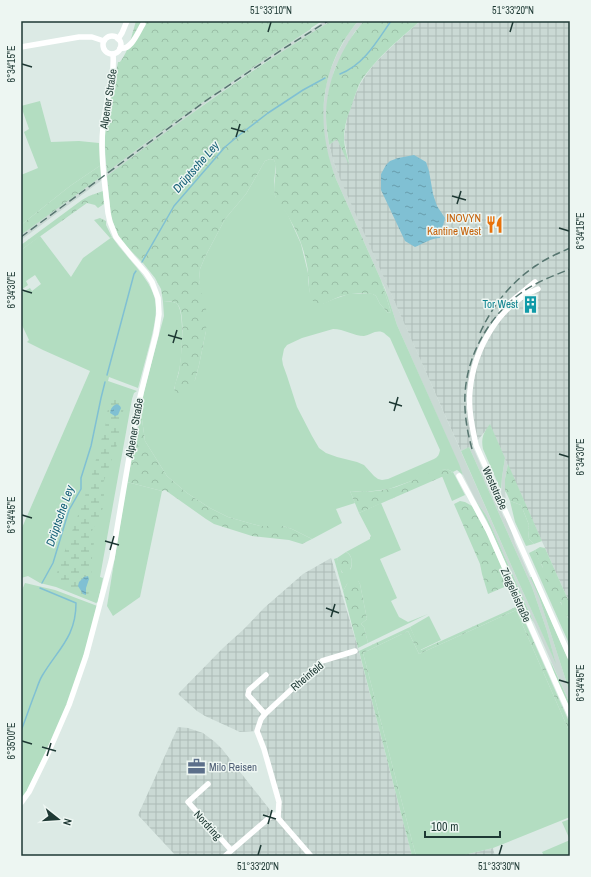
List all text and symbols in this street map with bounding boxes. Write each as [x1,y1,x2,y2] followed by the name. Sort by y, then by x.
[250,4,292,17] text: 51°33'10"N
[492,4,534,17] text: 51°33'20"N
[5,46,18,82] text: 6°34'15"E
[96,68,120,131] street label: Alpener Straße
[169,137,224,196] water label: Drüptsche Ley
[427,211,481,238] place label: INOVYN Kantine West
[574,213,587,249] text: 6°34'15"E
[484,214,504,234] restaurant icon: INOVYN Kantine West
[5,272,18,308] text: 6°34'30"E
[521,294,541,314] building icon: Tor West
[483,297,518,311] place label: Tor West
[122,397,146,460] street label: Alpener Straße
[574,439,587,475] text: 6°34'30"E
[479,464,511,512] street label: Weststraße
[42,482,78,549] water label: Drüptsche Ley
[5,497,18,533] text: 6°34'45"E
[498,566,534,624] street label: Ziegeleistraße
[288,658,326,694] street label: Rheinfeld
[574,665,587,701] text: 6°34'45"E
[5,723,18,759] text: 6°35'00"E
[186,757,206,777] office icon: Milo Reisen
[209,760,257,774] place label: Milo Reisen
[38,799,78,839] north arrow
[191,807,225,843] street label: Nordring
[425,813,500,839] scale bar
[60,817,75,827] text: N
[431,819,458,835] text: 100 m
[237,860,279,873] text: 51°33'20"N
[478,860,520,873] text: 51°33'30"N

